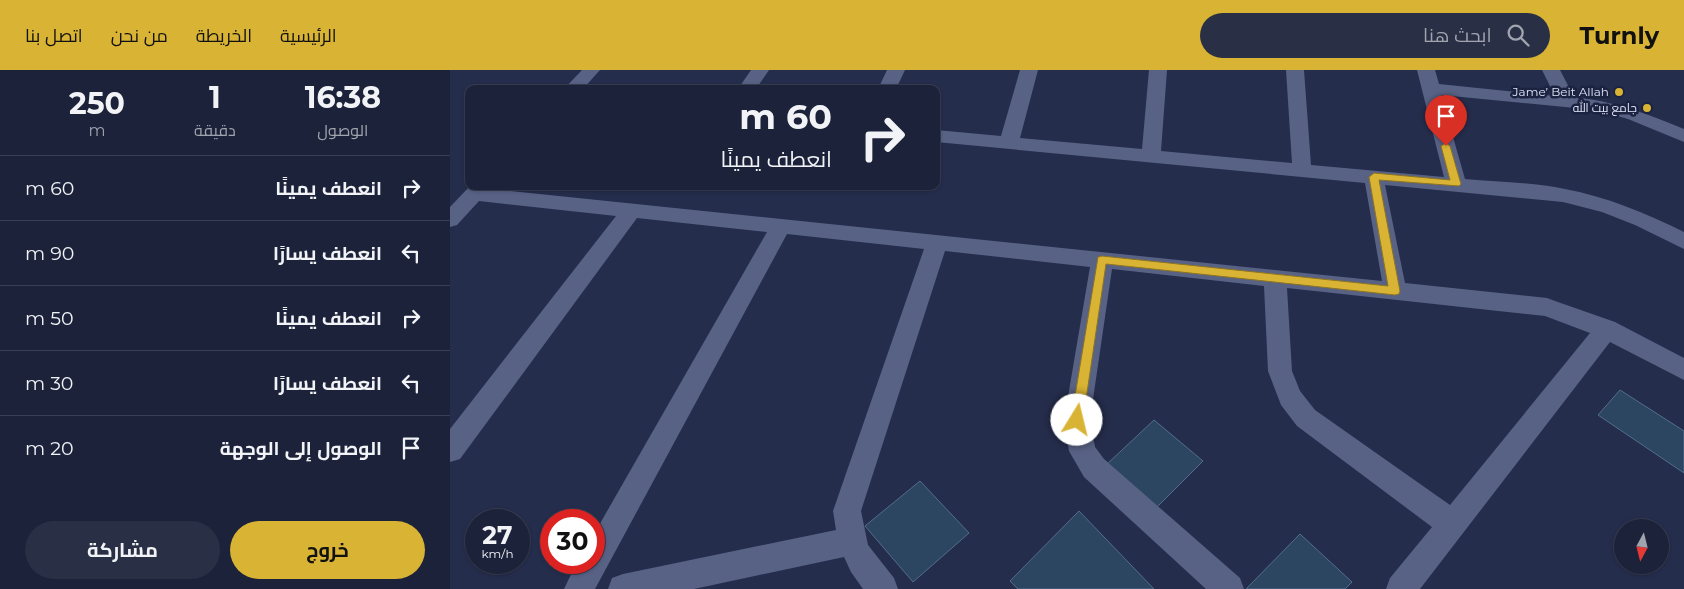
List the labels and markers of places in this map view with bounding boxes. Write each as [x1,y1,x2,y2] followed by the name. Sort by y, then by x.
[1512,84,1609,99] place label: Jame’ Beit Allah
[1613,86,1625,98] marker: Jame’ Beit Allah
[1425,95,1467,146] pin
[1573,100,1637,116] place label: جامع بيت الله
[1641,102,1653,114] marker: جامع بيت الله

